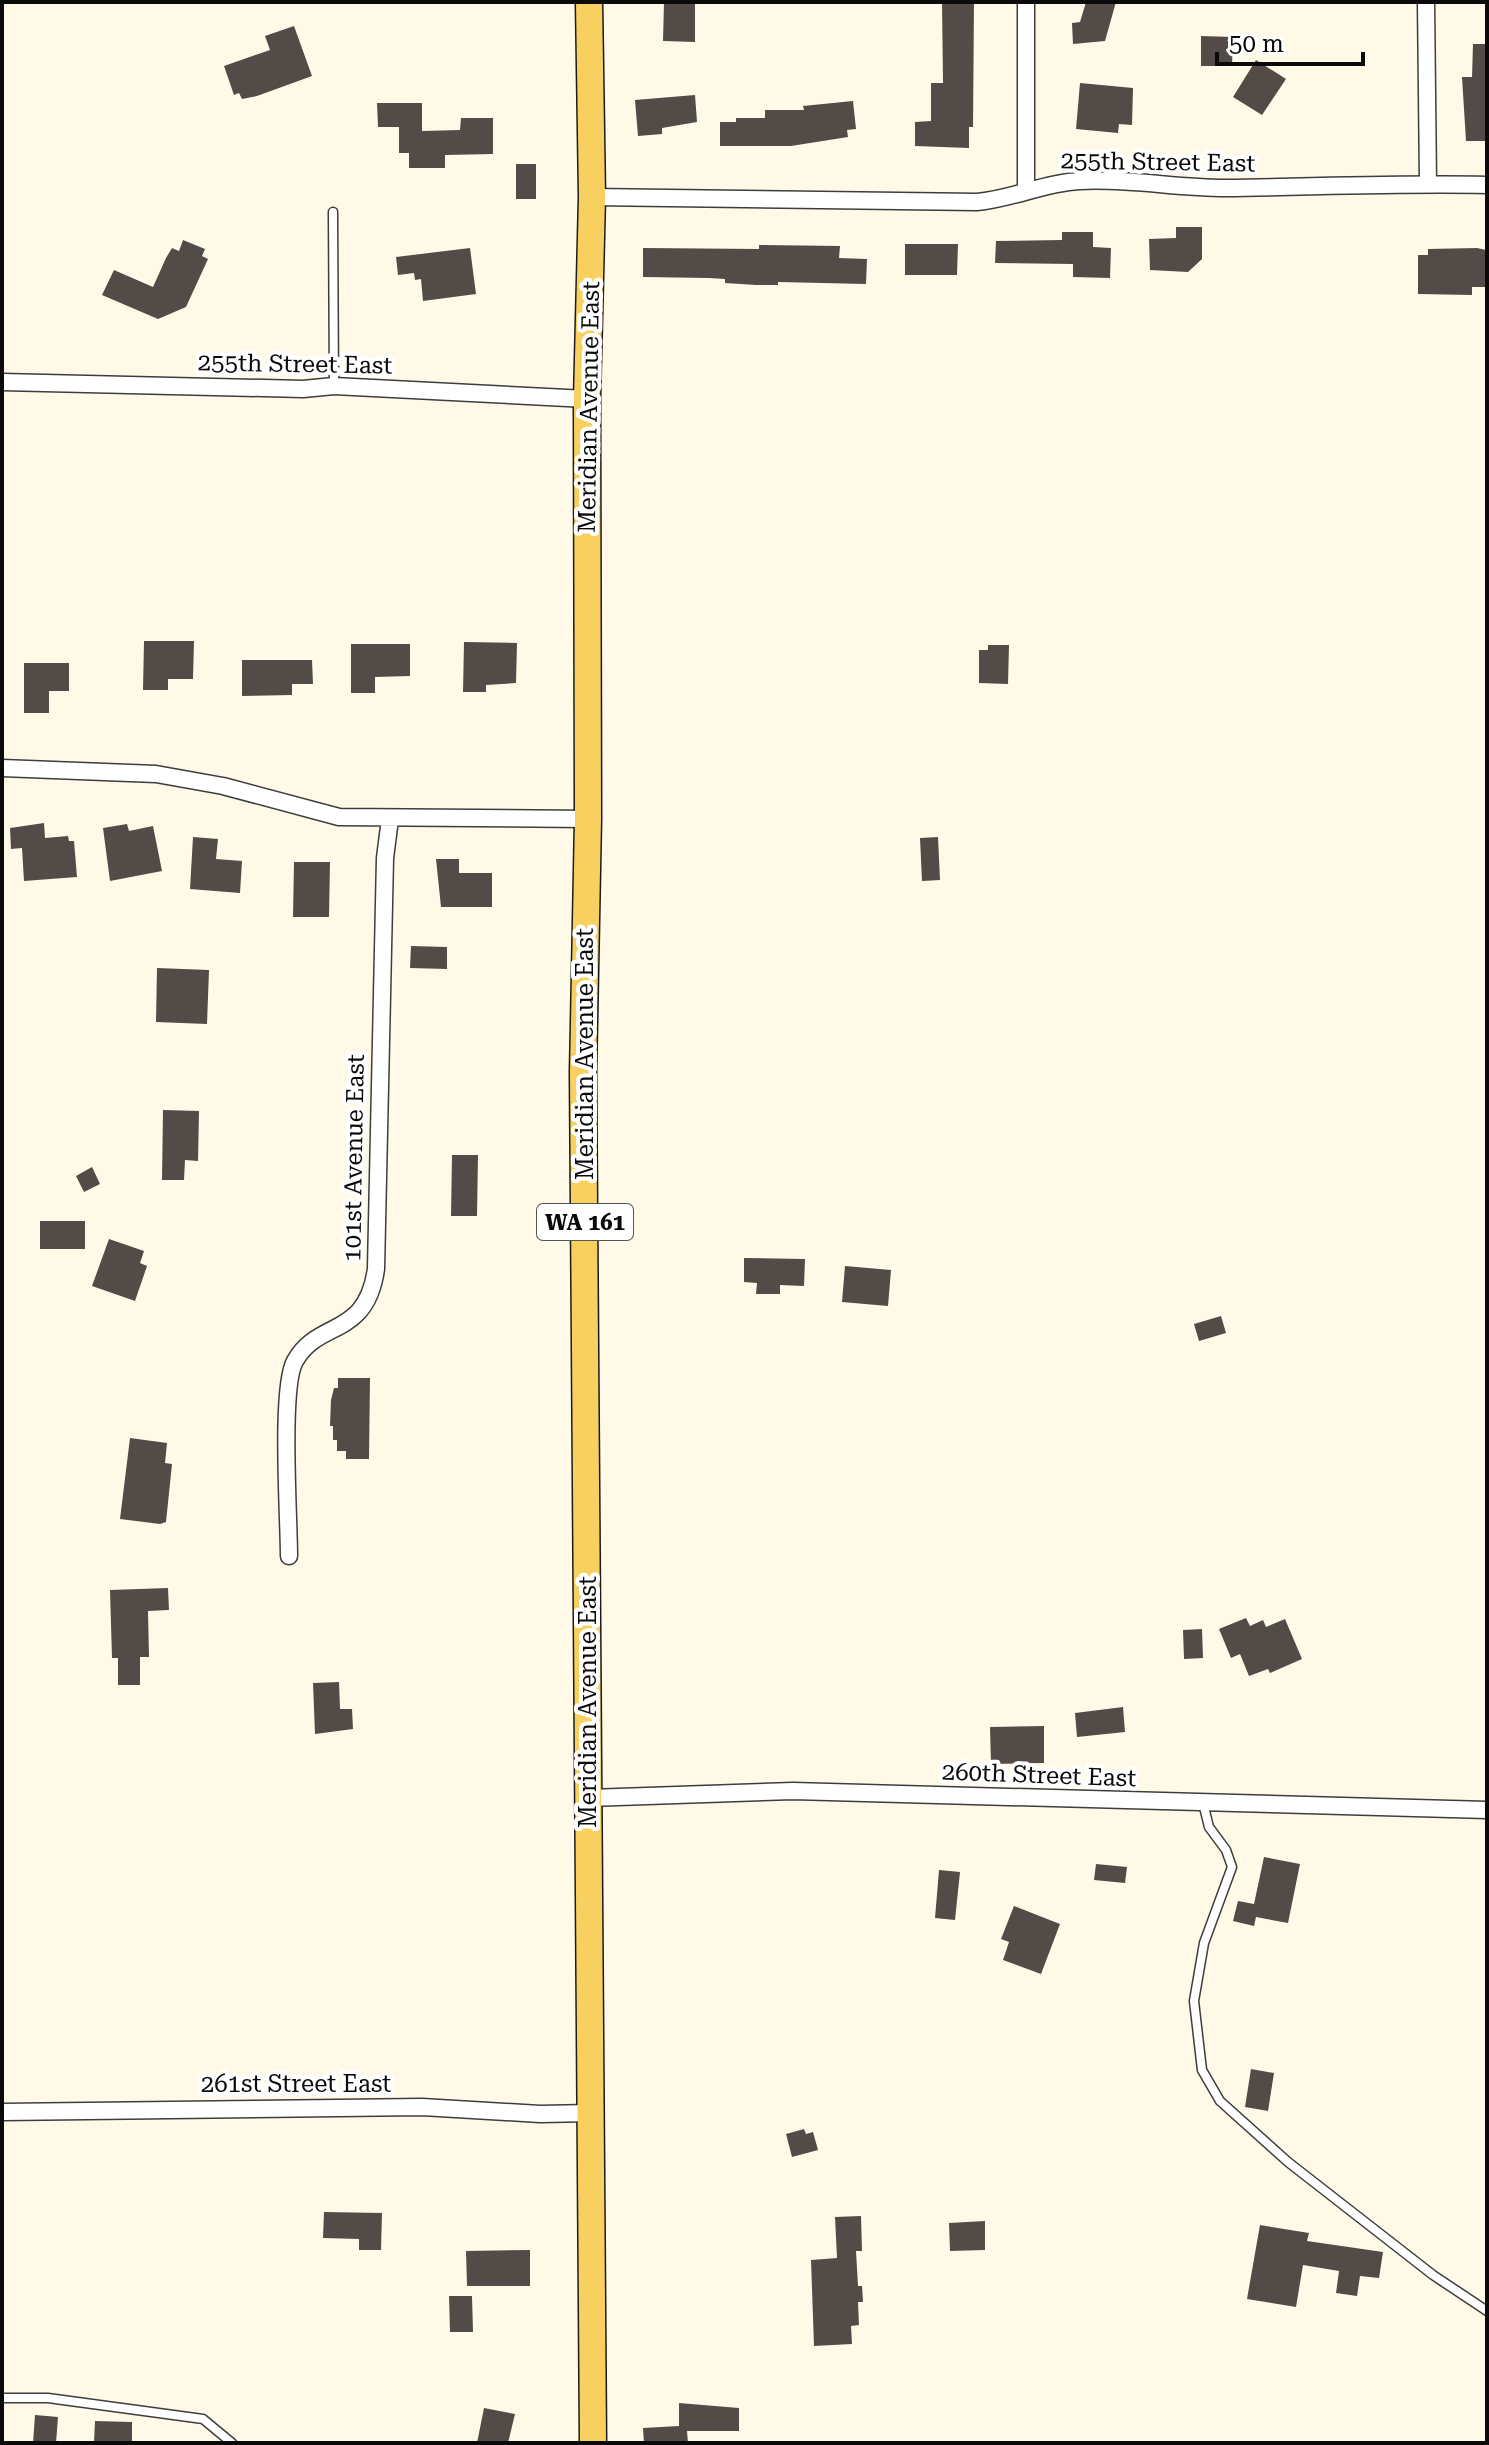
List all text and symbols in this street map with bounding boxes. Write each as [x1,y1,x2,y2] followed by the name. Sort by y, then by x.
[1217,16,1363,66] scale bar
[1229,30,1284,58] text: 50 m
[1060,146,1256,178] street label: 255th Street East
[573,281,605,533] street label: Meridian Avenue East
[197,348,393,380] street label: 255th Street East
[571,928,599,1180] street label: Meridian Avenue East
[338,1054,370,1262] street label: 101st Avenue East
[537,1204,633,1240] road number: WA 161
[574,1576,602,1828] street label: Meridian Avenue East
[941,1758,1137,1792] street label: 260th Street East
[201,2070,391,2098] street label: 261st Street East

